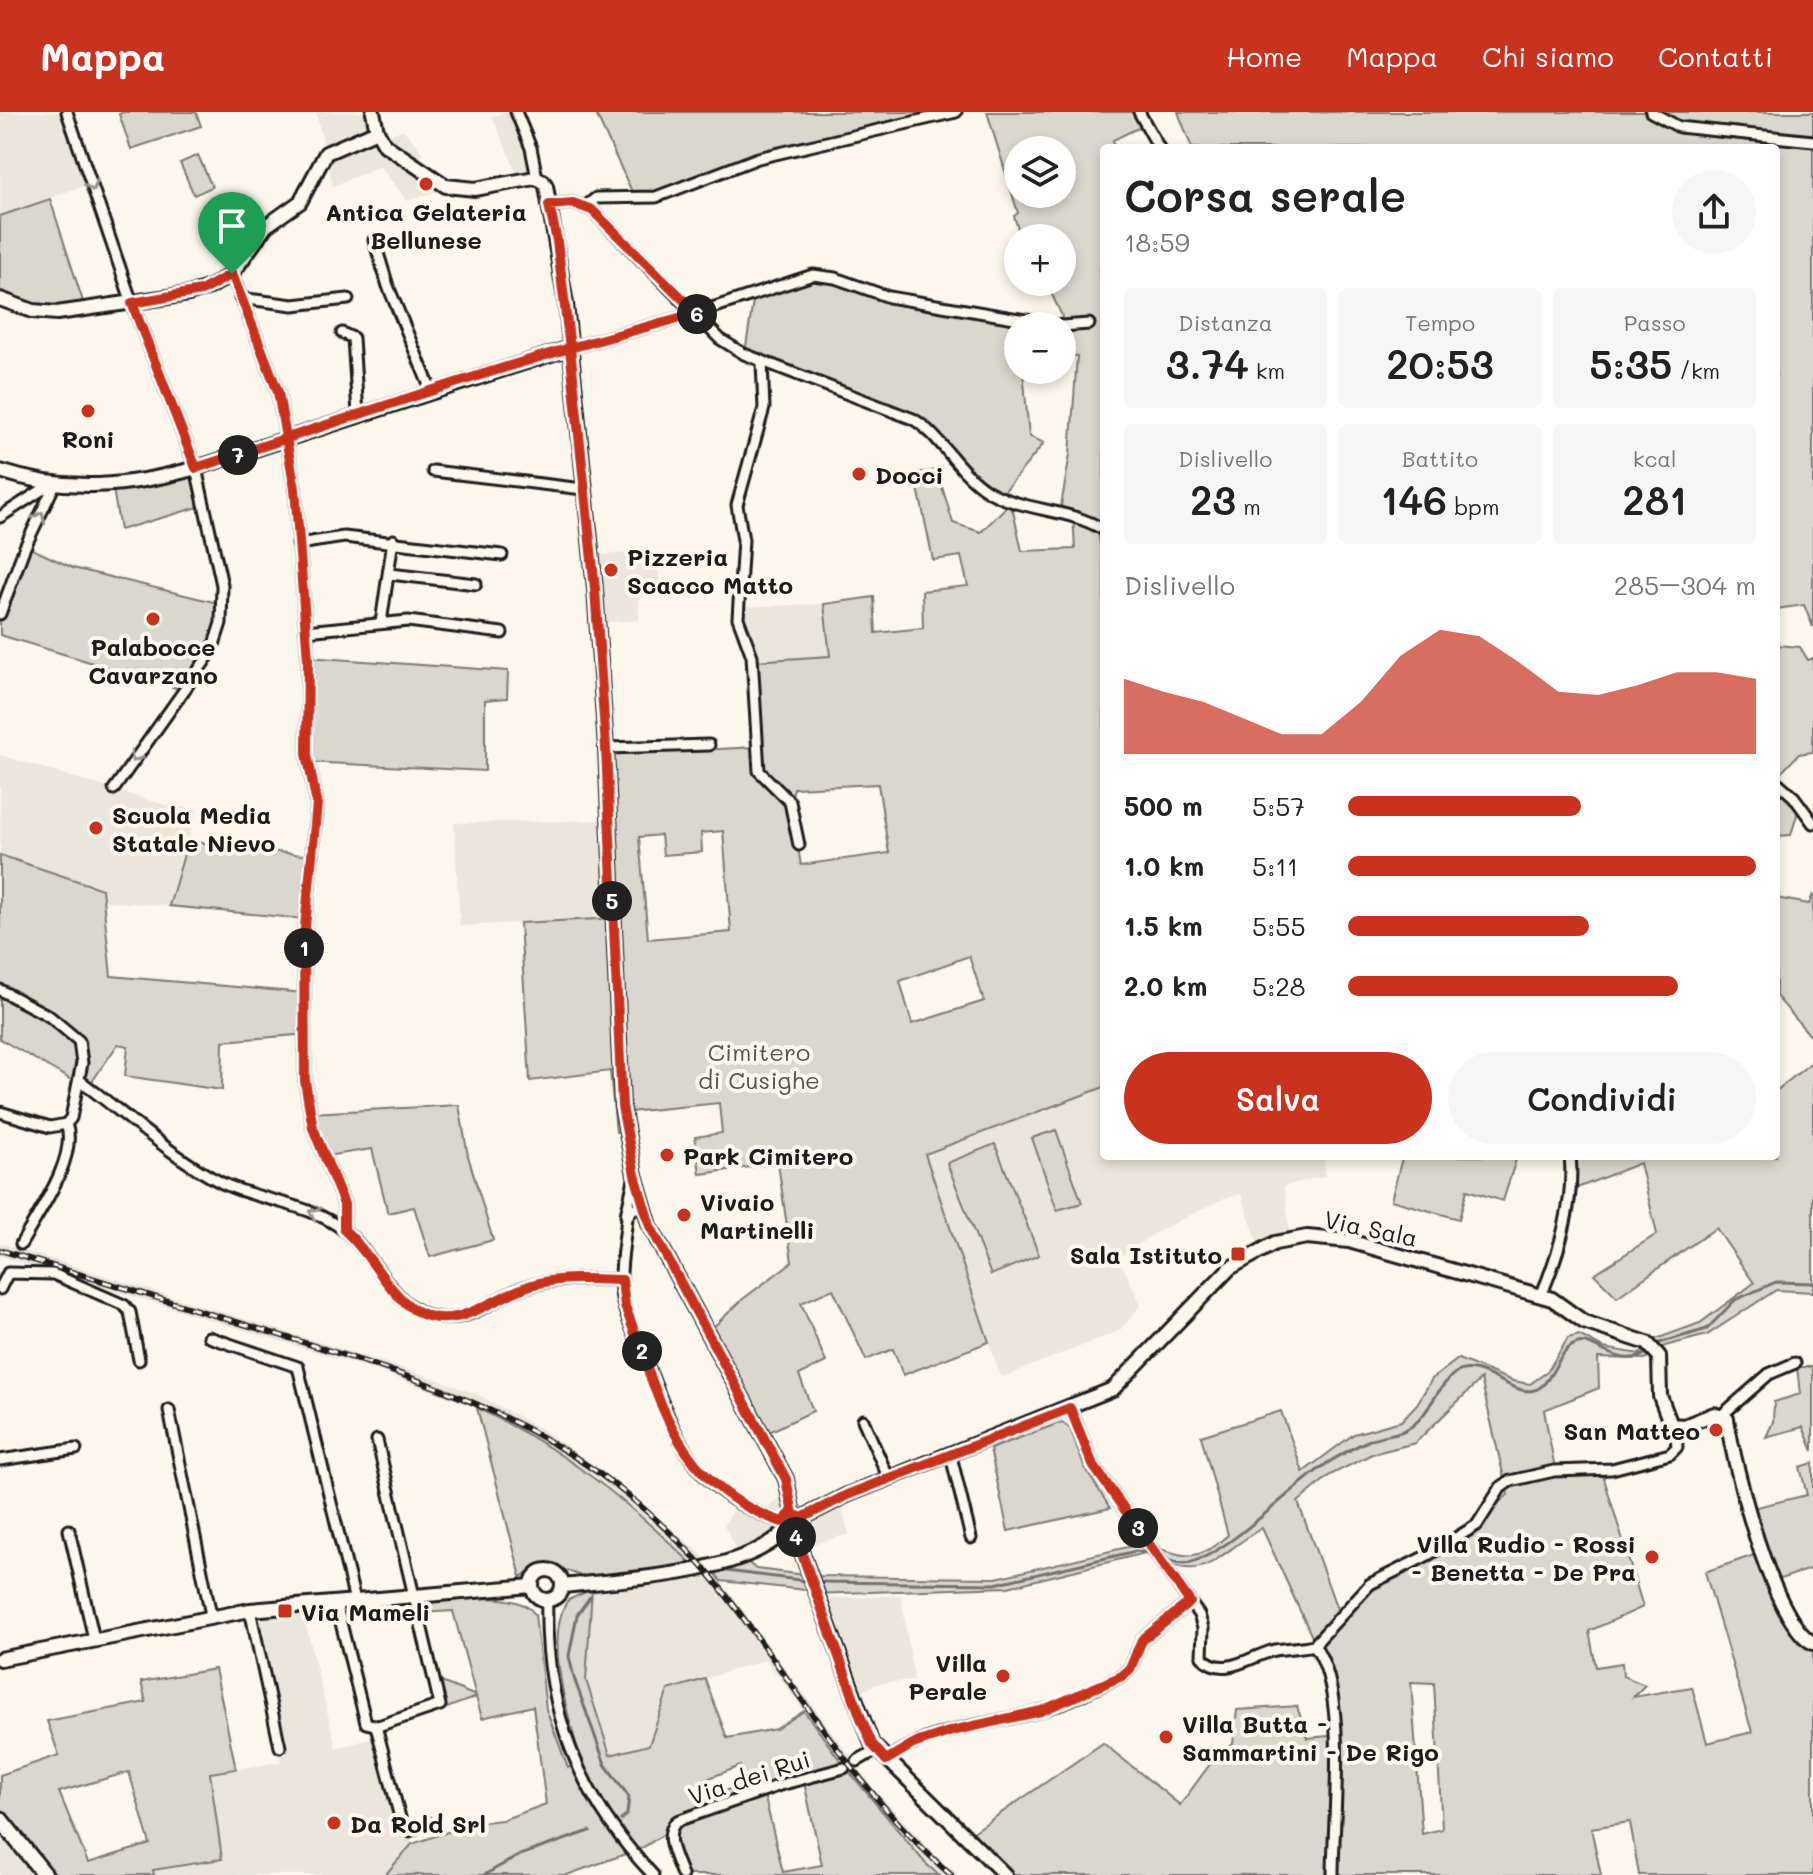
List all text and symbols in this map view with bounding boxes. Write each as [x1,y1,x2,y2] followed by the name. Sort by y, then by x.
[40,31,165,81] text: Mappa
[1226,38,1302,74] text: Home
[1346,38,1438,74] text: Mappa
[1482,38,1614,74] text: Chi siamo
[1658,38,1773,74] text: Contatti
[1004,136,1076,384] map controls
[1004,136,1076,208] button: layers
[1124,166,1406,223] text: Corsa serale
[1672,170,1756,254] button: share
[417,175,435,193] marker: Antica Gelateria Bellunese
[82,178,99,192] one-way arrow
[198,192,266,274] pin
[325,196,527,255] place label: Antica Gelateria Bellunese
[210,204,254,248] icon: arrive
[1004,224,1076,296] button: +
[1124,225,1190,259] text: 18:59
[677,294,717,334] pin: 6
[690,299,704,328] text: 6
[1178,308,1272,337] text: Distanza
[1405,308,1475,337] text: Tempo
[1624,308,1685,337] text: Passo
[1004,312,1076,384] button: −
[1166,337,1249,389] text: 3.74
[1386,337,1494,389] text: 20:53
[1589,337,1672,389] text: 5:35
[1249,356,1285,385] text: km
[1672,356,1720,385] text: /km
[79,402,97,420] marker: Roni
[61,423,115,454] place label: Roni
[218,435,258,475] pin: 7
[232,440,244,469] text: 7
[1178,444,1272,473] text: Dislivello
[1402,444,1478,473] text: Battito
[1633,444,1677,473] text: kcal
[875,459,944,490] place label: Docci
[850,465,868,483] marker: Docci
[1190,473,1236,525] text: 23
[1381,473,1447,525] text: 146
[1622,473,1687,525] text: 281
[1236,492,1261,521] text: m
[1447,492,1499,521] text: bpm
[30,510,45,525] one-way arrow
[627,541,793,600] place label: Pizzeria Scacco Matto
[602,561,620,579] marker: Pizzeria Scacco Matto
[1124,568,1235,602] text: Dislivello
[1614,568,1756,602] text: 285–304 m
[144,610,162,628] marker: Palabocce Cavarzano
[88,631,218,690] place label: Palabocce Cavarzano
[130,748,145,763] one-way arrow
[1124,789,1203,823] text: 500 m
[1252,789,1305,823] text: 5:57
[112,799,275,858] place label: Scuola Media Statale Nievo
[87,819,105,837] marker: Scuola Media Statale Nievo
[1124,849,1204,883] text: 1.0 km
[1252,849,1298,883] text: 5:11
[592,881,632,921] pin: 5
[606,886,618,915] text: 5
[1124,909,1203,943] text: 1.5 km
[1252,909,1306,943] text: 5:55
[284,928,324,968] pin: 1
[299,933,309,962] text: 1
[1124,969,1207,1003] text: 2.0 km
[1252,969,1305,1003] text: 5:28
[698,1036,820,1095] park label: Cimitero di Cusighe
[1124,1052,1432,1144] button: Salva
[1448,1052,1756,1144] button: Condividi
[683,1140,853,1171] place label: Park Cimitero
[658,1146,676,1164] marker: Park Cimitero
[700,1186,815,1245] place label: Vivaio Martinelli
[1321,1203,1421,1253] street label: Via Sala
[675,1206,693,1224] marker: Vivaio Martinelli
[308,1207,322,1223] one-way arrow
[1070,1239,1222,1270] place label: Sala Istituto
[1229,1245,1247,1263] marker: Sala Istituto
[622,1331,662,1371] pin: 2
[636,1336,648,1365] text: 2
[1563,1415,1700,1446] place label: San Matteo
[1707,1421,1725,1439] marker: San Matteo
[1118,1508,1158,1548] pin: 3
[1131,1513,1145,1542] text: 3
[776,1517,816,1557] pin: 4
[789,1522,803,1551] text: 4
[1411,1528,1636,1587] place label: Villa Rudio - Rossi - Benetta - De Pra
[1643,1548,1661,1566] marker: Villa Rudio - Rossi - Benetta - De Pra
[301,1596,430,1627] place label: Via Mameli
[276,1602,294,1620] marker: Via Mameli
[908,1647,987,1706] place label: Villa Perale
[994,1667,1012,1685] marker: Villa Perale
[1182,1708,1439,1767] place label: Villa Butta - Sammartini - De Rigo
[1157,1728,1175,1746] marker: Villa Butta - Sammartini - De Rigo
[684,1743,814,1811] street label: Via dei Rui
[350,1808,486,1839] place label: Da Rold Srl
[325,1814,343,1832] marker: Da Rold Srl

